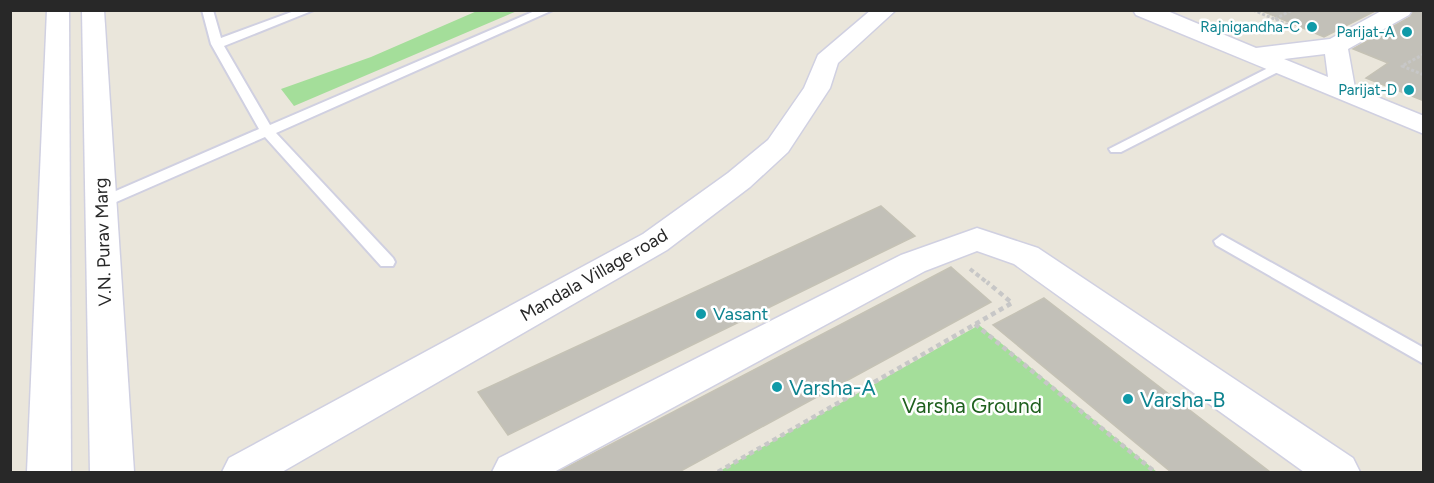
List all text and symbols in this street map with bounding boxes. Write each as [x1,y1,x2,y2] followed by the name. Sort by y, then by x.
[1200,18,1300,36] place label: Rajnigandha-C
[1305,20,1319,34] marker: Rajnigandha-C
[1336,23,1395,41] place label: Parijat-A
[1400,25,1414,39] marker: Parijat-A
[1338,81,1397,99] place label: Parijat-D
[1402,83,1416,97] marker: Parijat-D
[90,177,116,307] street label: V.N. Purav Marg
[516,224,672,326] street label: Mandala Village road
[713,303,769,325] place label: Vasant
[694,307,708,321] marker: Vasant
[789,375,876,400] place label: Varsha-A
[770,380,784,394] marker: Varsha-A
[1140,387,1225,412] place label: Varsha-B
[1121,392,1135,406] marker: Varsha-B
[902,393,1042,418] park label: Varsha Ground

